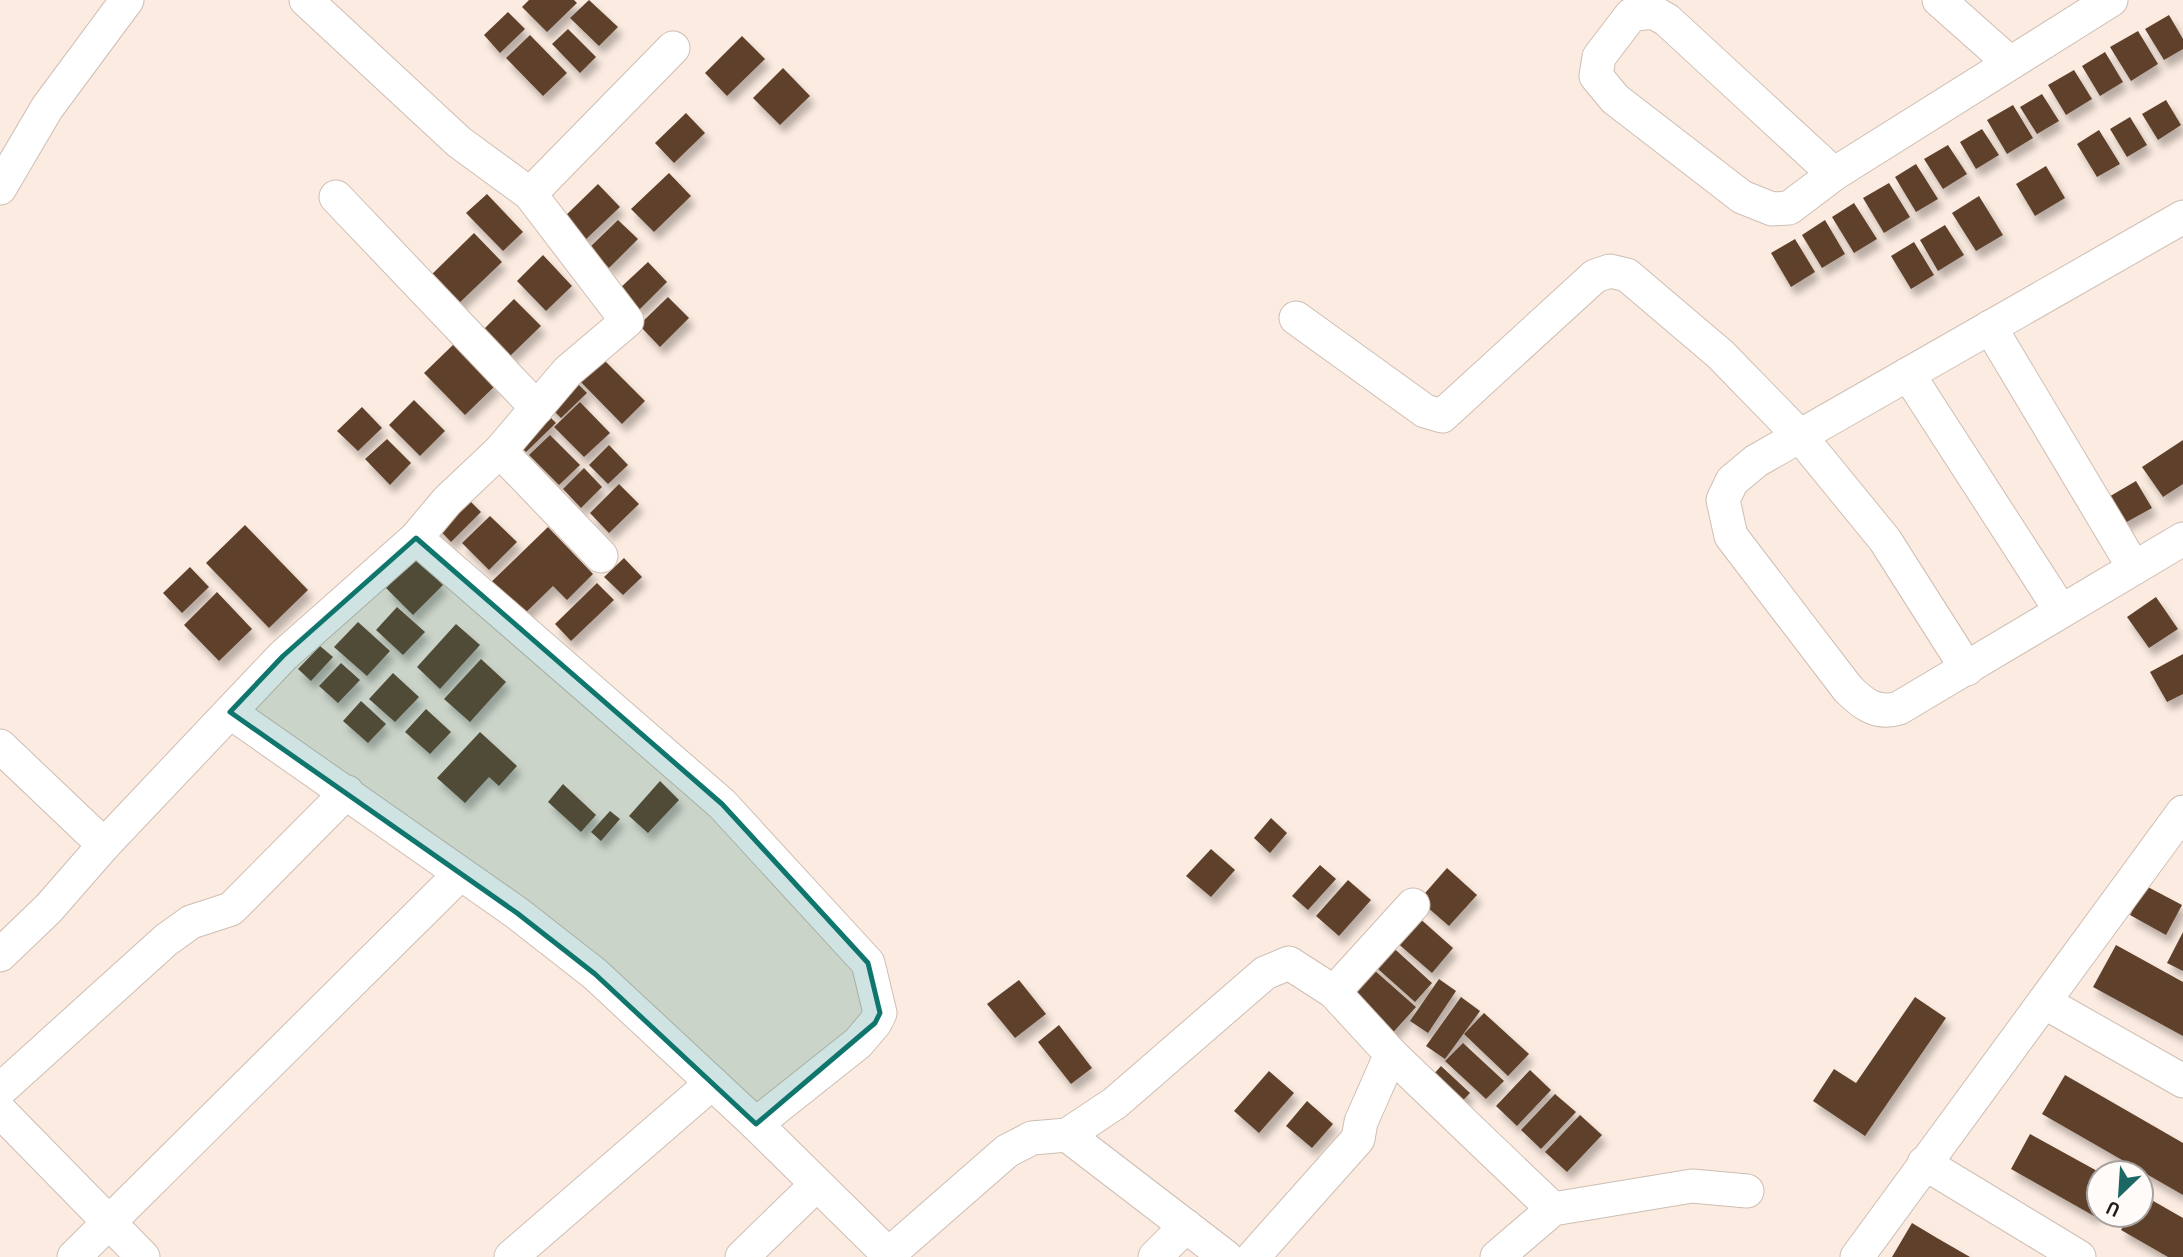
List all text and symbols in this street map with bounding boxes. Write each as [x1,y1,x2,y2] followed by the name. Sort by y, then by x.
[2085,1159,2155,1229] north arrow
[2102,1196,2123,1223] text: U

